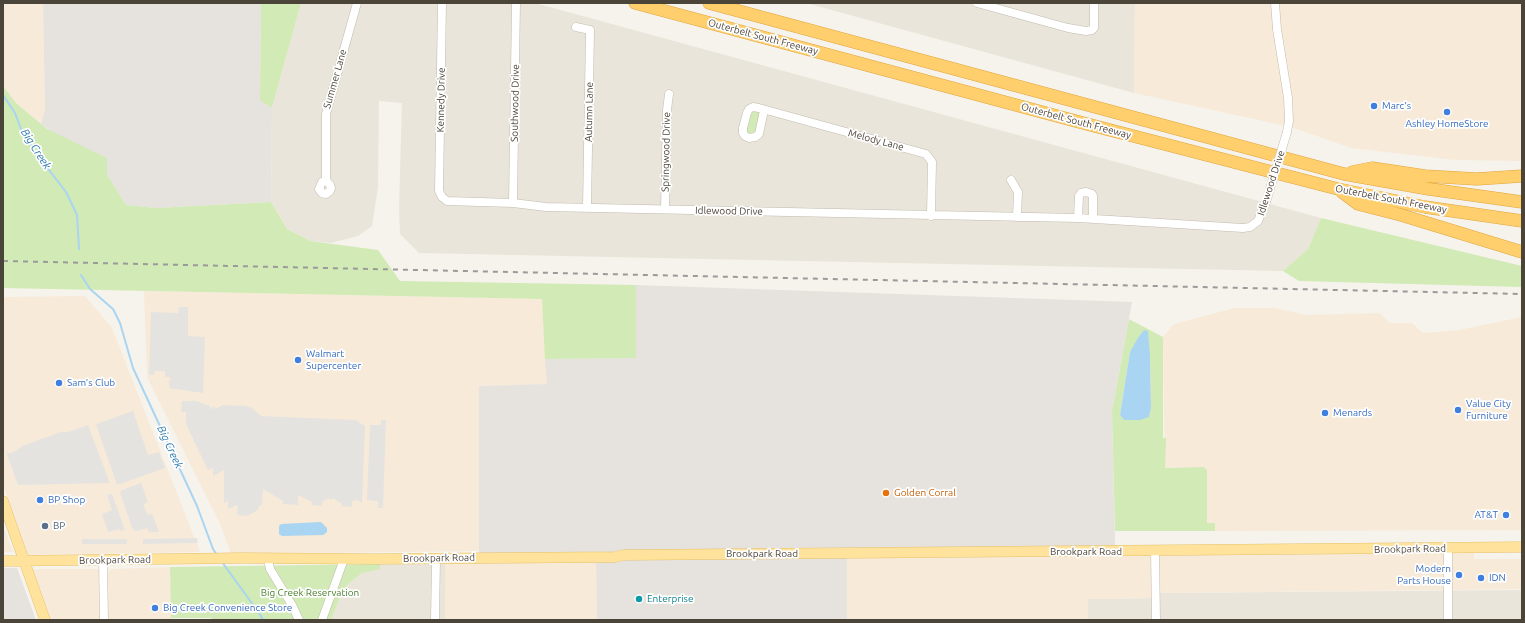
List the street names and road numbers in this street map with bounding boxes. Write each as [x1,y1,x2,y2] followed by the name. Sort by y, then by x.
[707,17,819,57] street label: Outerbelt South Freeway
[321,48,349,110] street label: Summer Lane
[508,64,522,142] street label: Southwood Drive
[434,67,448,133] street label: Kennedy Drive
[582,82,596,142] street label: Autumn Lane
[1020,101,1132,141] street label: Outerbelt South Freeway
[659,112,673,192] street label: Springwood Drive
[847,127,905,153] street label: Melody Lane
[1255,149,1287,217] street label: Idlewood Drive
[1334,182,1448,216] street label: Outerbelt South Freeway
[695,204,763,218] street label: Idlewood Drive
[1374,542,1446,556] street label: Brookpark Road
[1050,546,1122,558] street label: Brookpark Road
[726,548,798,560] street label: Brookpark Road
[403,551,475,565] street label: Brookpark Road
[79,553,151,567] street label: Brookpark Road

